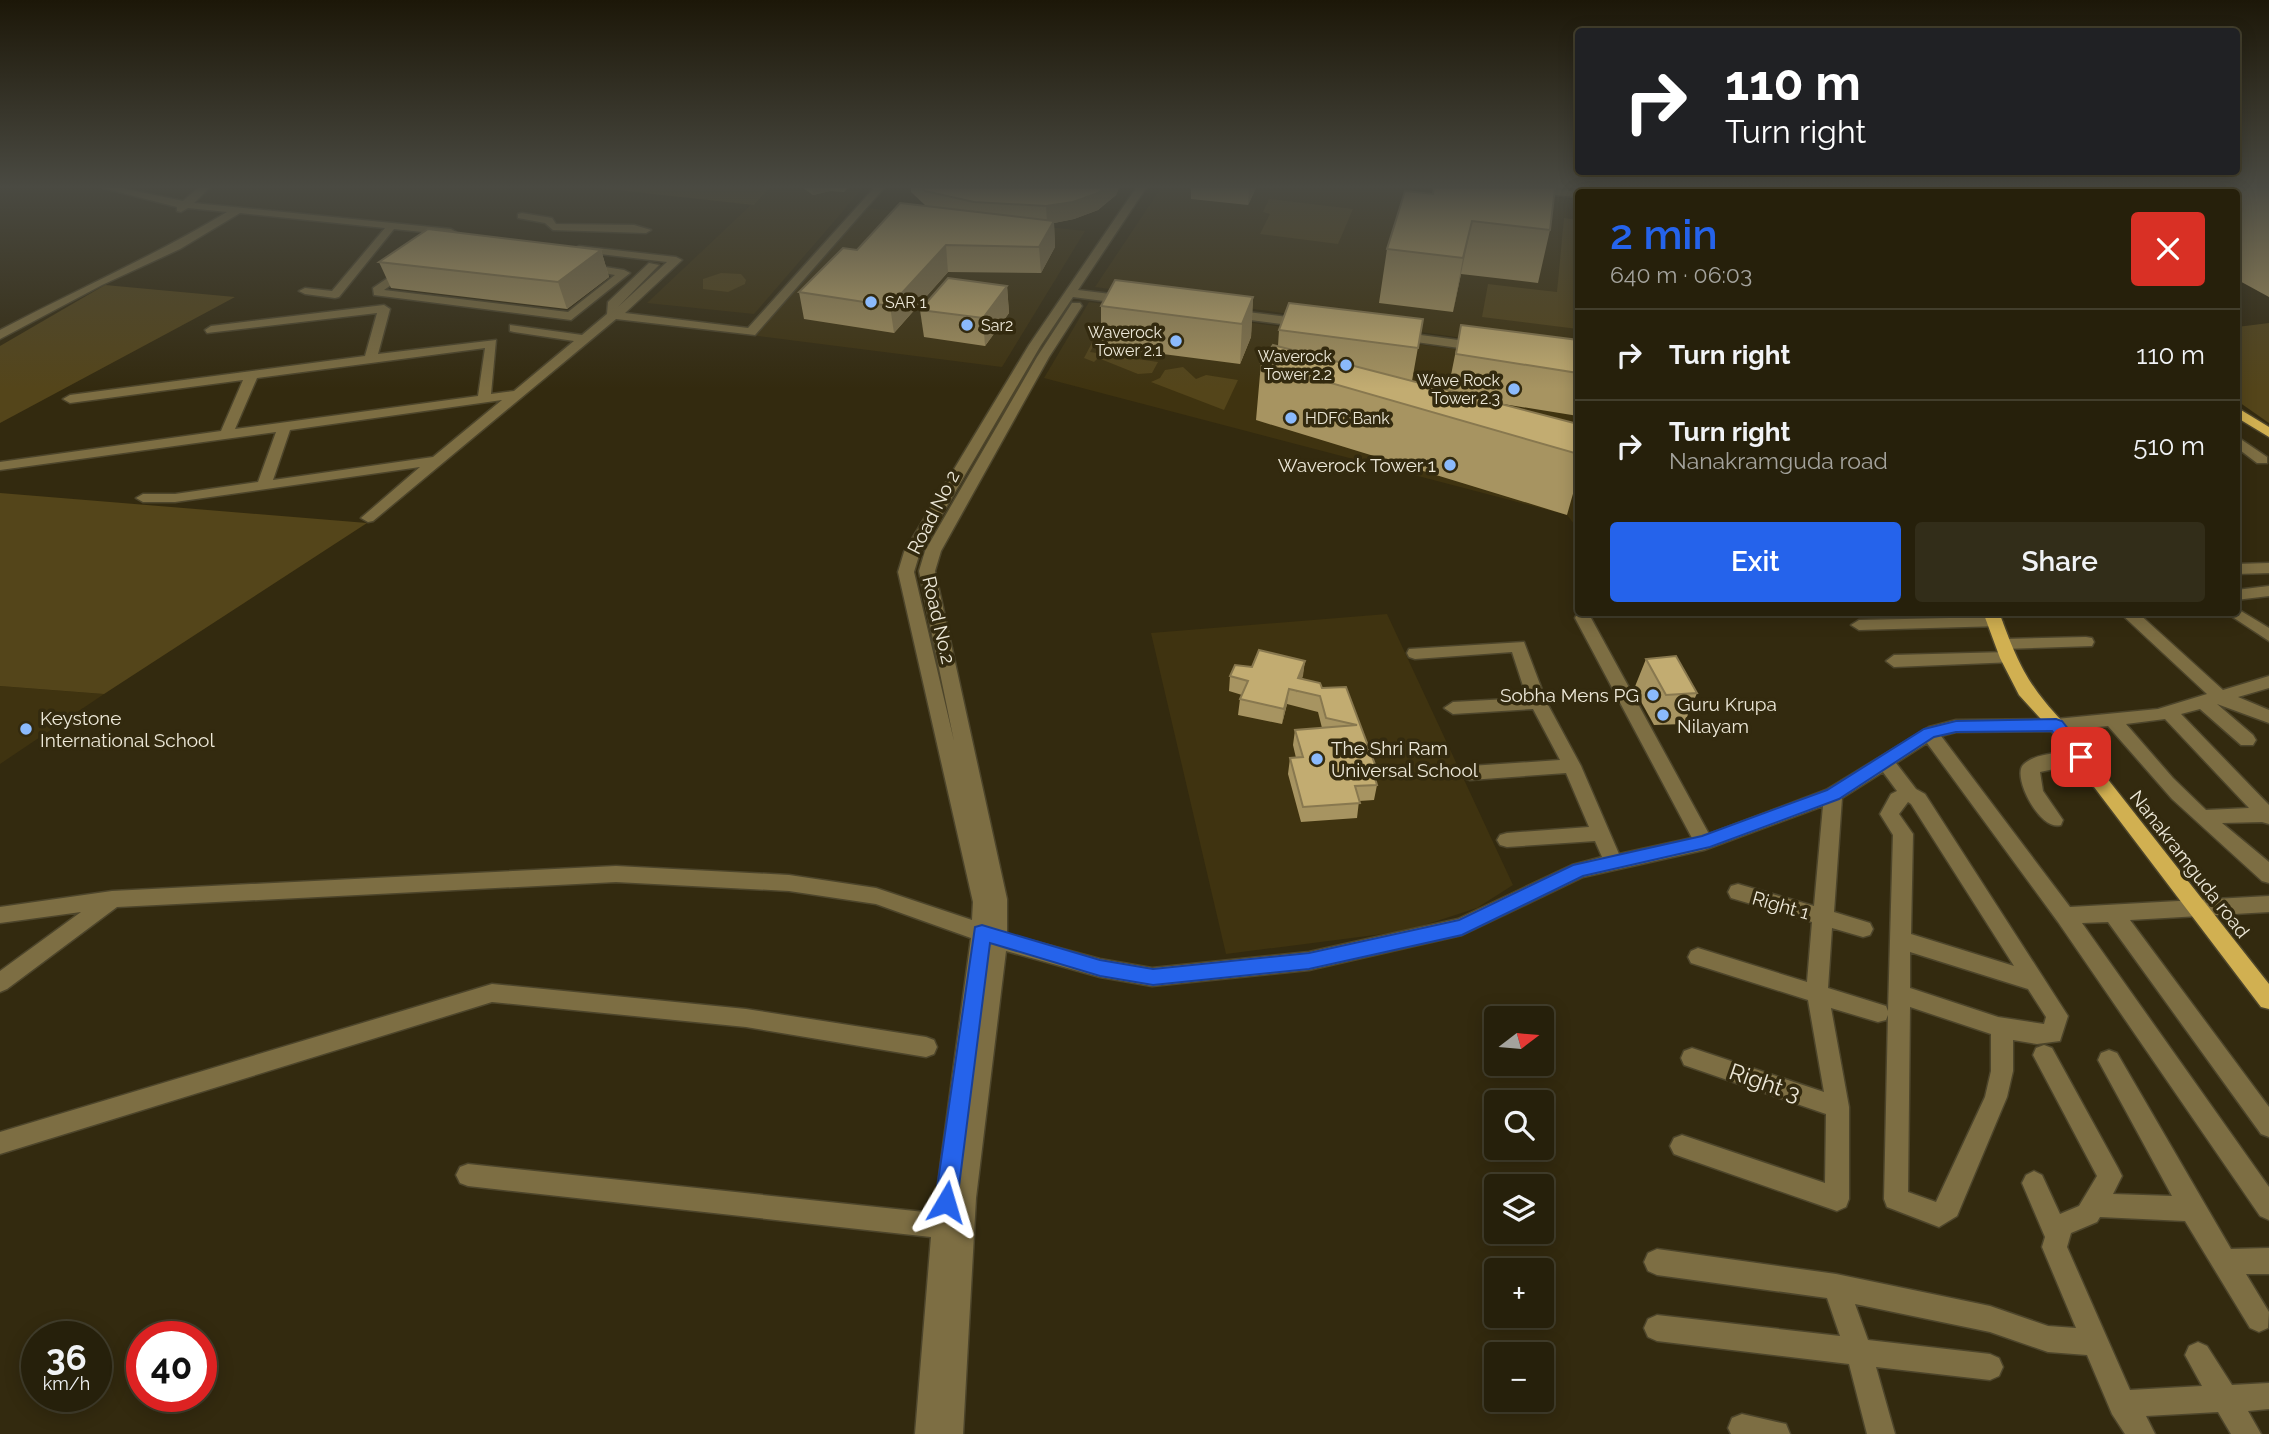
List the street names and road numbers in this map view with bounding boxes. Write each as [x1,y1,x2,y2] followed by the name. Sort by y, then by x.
[903,466,963,558] street label: Road No 2
[918,574,960,666] street label: Road No.2
[2126,786,2254,942] street label: Nanakramguda road
[1750,886,1812,924] street label: Right 1
[1726,1057,1804,1107] street label: Right 3

